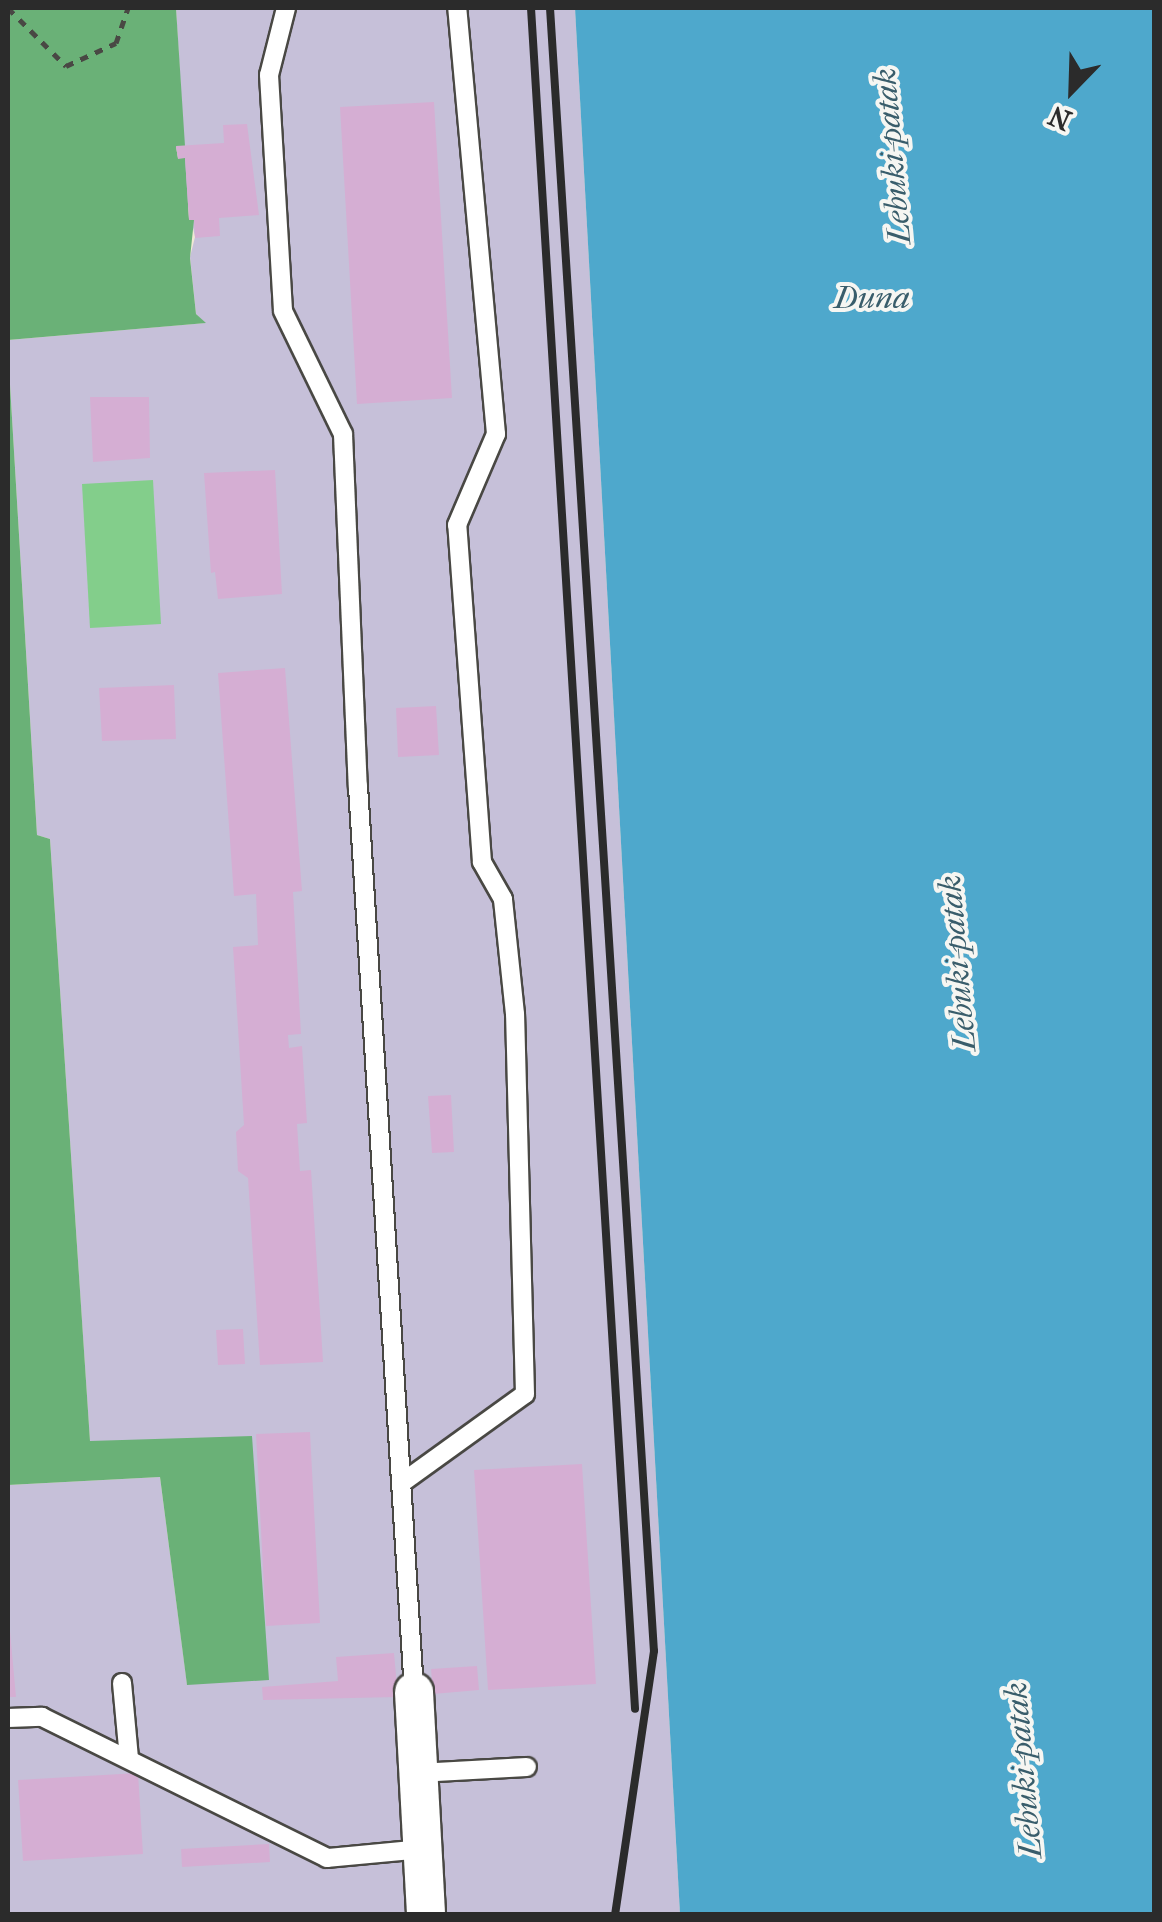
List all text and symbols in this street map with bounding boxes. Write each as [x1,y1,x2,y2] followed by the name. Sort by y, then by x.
[1022,40,1122,140] north arrow
[866,66,920,246] water label: Lebuki-patak
[1044,99,1076,137] text: N
[834,279,910,317] water label: Duna
[931,873,985,1053] water label: Lebuki-patak
[997,1680,1051,1860] water label: Lebuki-patak

